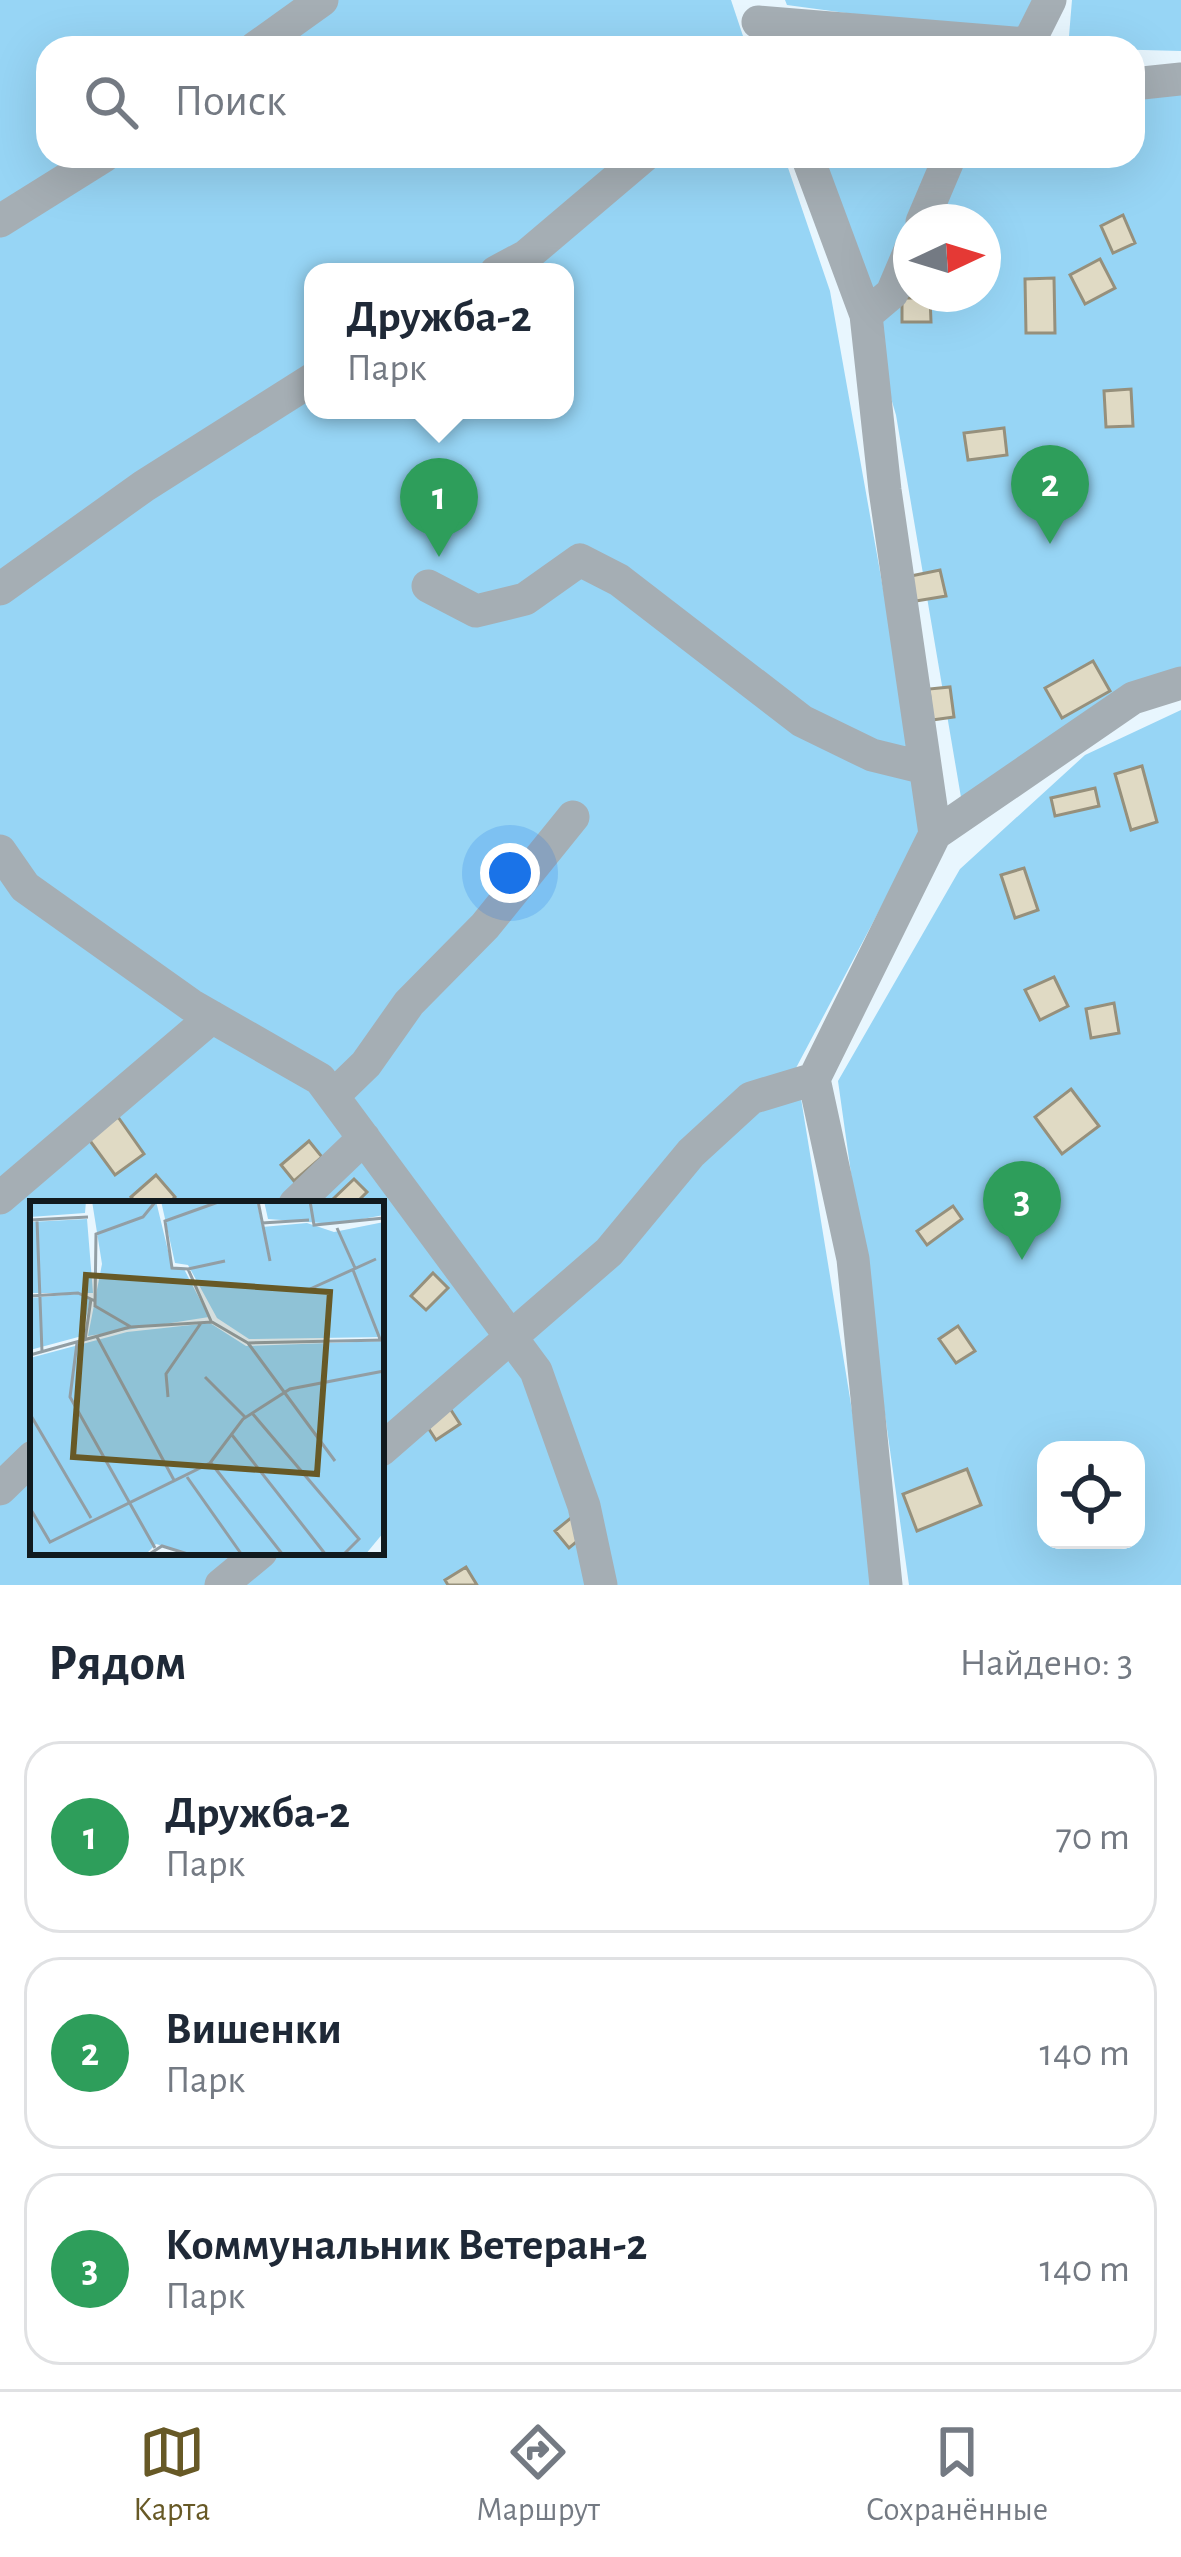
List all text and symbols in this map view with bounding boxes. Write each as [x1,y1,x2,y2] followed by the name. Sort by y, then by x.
[36,36,1145,168] search box
[78,69,144,135] icon: search
[174,79,286,124] text: Поиск
[893,204,1001,312] north arrow
[304,263,574,419] popup
[346,295,532,340] text: Дружба-2
[346,349,427,388] text: Парк
[1011,445,1089,544] pin: 2
[400,458,478,557] pin: 1
[480,843,540,903] your location
[983,1161,1061,1260] pin: 3
[30,1201,384,1555] inset map
[1037,1441,1145,1549] map controls
[1037,1441,1145,1549] button: locate
[48,1638,187,1689] text: Рядом
[959,1644,1133,1683] text: Найдено: 3
[165,1791,350,1836] text: Дружба-2
[83,1818,97,1857] text: 1
[1056,1818,1130,1857] text: 70 m
[165,1845,245,1884] text: Парк
[165,2007,342,2052] text: Вишенки
[81,2034,99,2073] text: 2
[1040,2034,1130,2073] text: 140 m
[165,2061,245,2100] text: Парк
[165,2223,648,2268] text: Коммунальник Ветеран-2
[82,2250,98,2289] text: 3
[1040,2250,1130,2289] text: 140 m
[165,2277,245,2316] text: Парк
[133,2419,210,2531] tab: Карта
[476,2419,600,2531] tab: Маршрут
[866,2419,1048,2531] tab: Сохранённые

